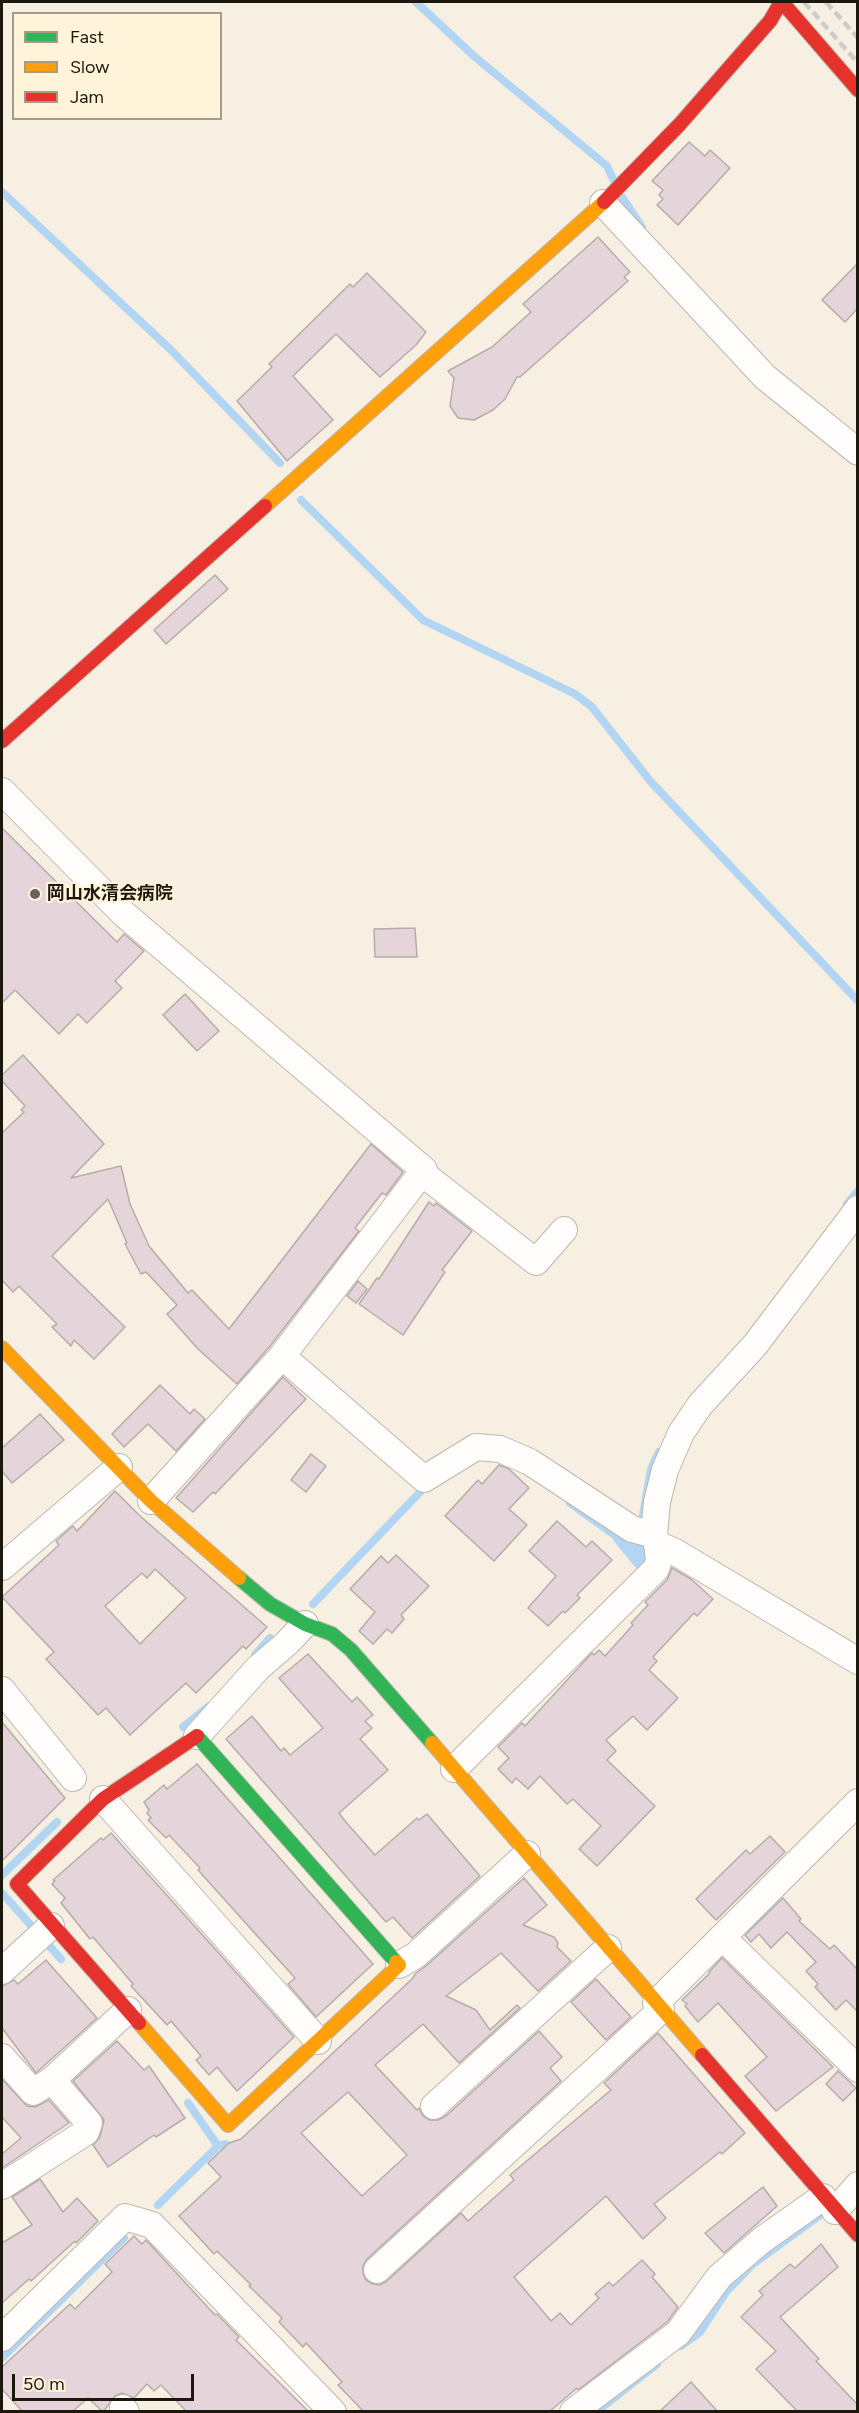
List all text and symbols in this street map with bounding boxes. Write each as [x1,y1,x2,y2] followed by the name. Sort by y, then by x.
[12,12,222,120] legend
[70,26,104,48] text: Fast
[70,56,109,78] text: Slow
[70,86,104,108] text: Jam
[47,883,173,905] place label: 岡山水清会病院
[28,887,42,901] marker: 岡山水清会病院
[15,2362,196,2400] scale bar
[23,2373,65,2395] text: 50 m

